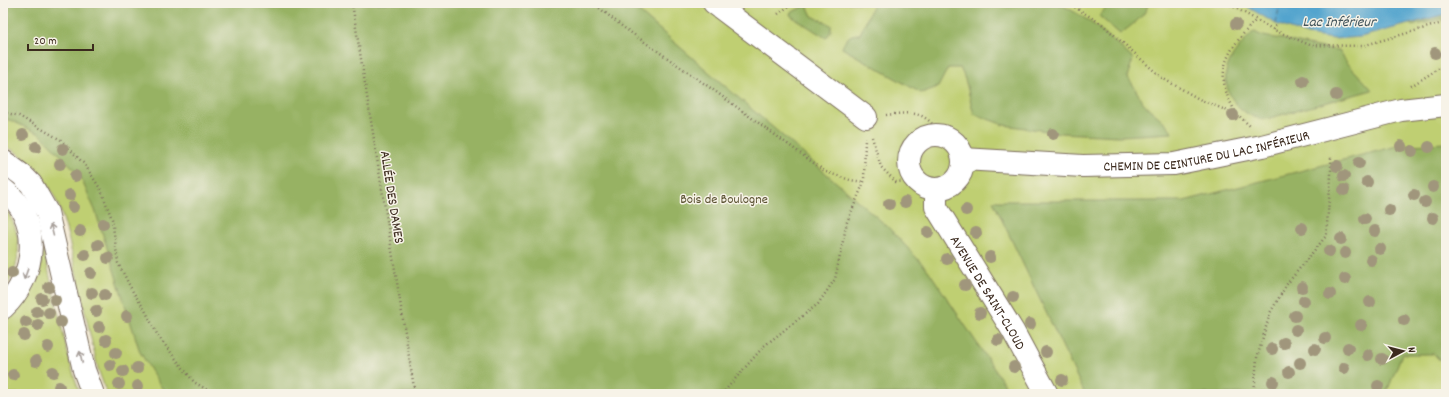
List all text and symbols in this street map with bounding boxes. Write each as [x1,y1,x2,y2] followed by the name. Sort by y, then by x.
[1303,12,1377,34] water label: Lac Inférieur
[28,26,93,52] scale bar
[34,33,57,50] text: 20 m
[1103,126,1312,178] street label: CHEMIN DE CEINTURE DU LAC INFÉRIEUR
[374,150,408,245] street label: ALLÉE DES DAMES
[680,190,768,210] park label: Bois de Boulogne
[48,224,55,237] one-way arrow
[944,232,1029,354] street label: AVENUE DE SAINT-CLOUD
[22,268,30,280] one-way arrow
[1383,331,1423,371] north arrow
[1403,346,1419,354] text: N
[77,351,85,364] one-way arrow

